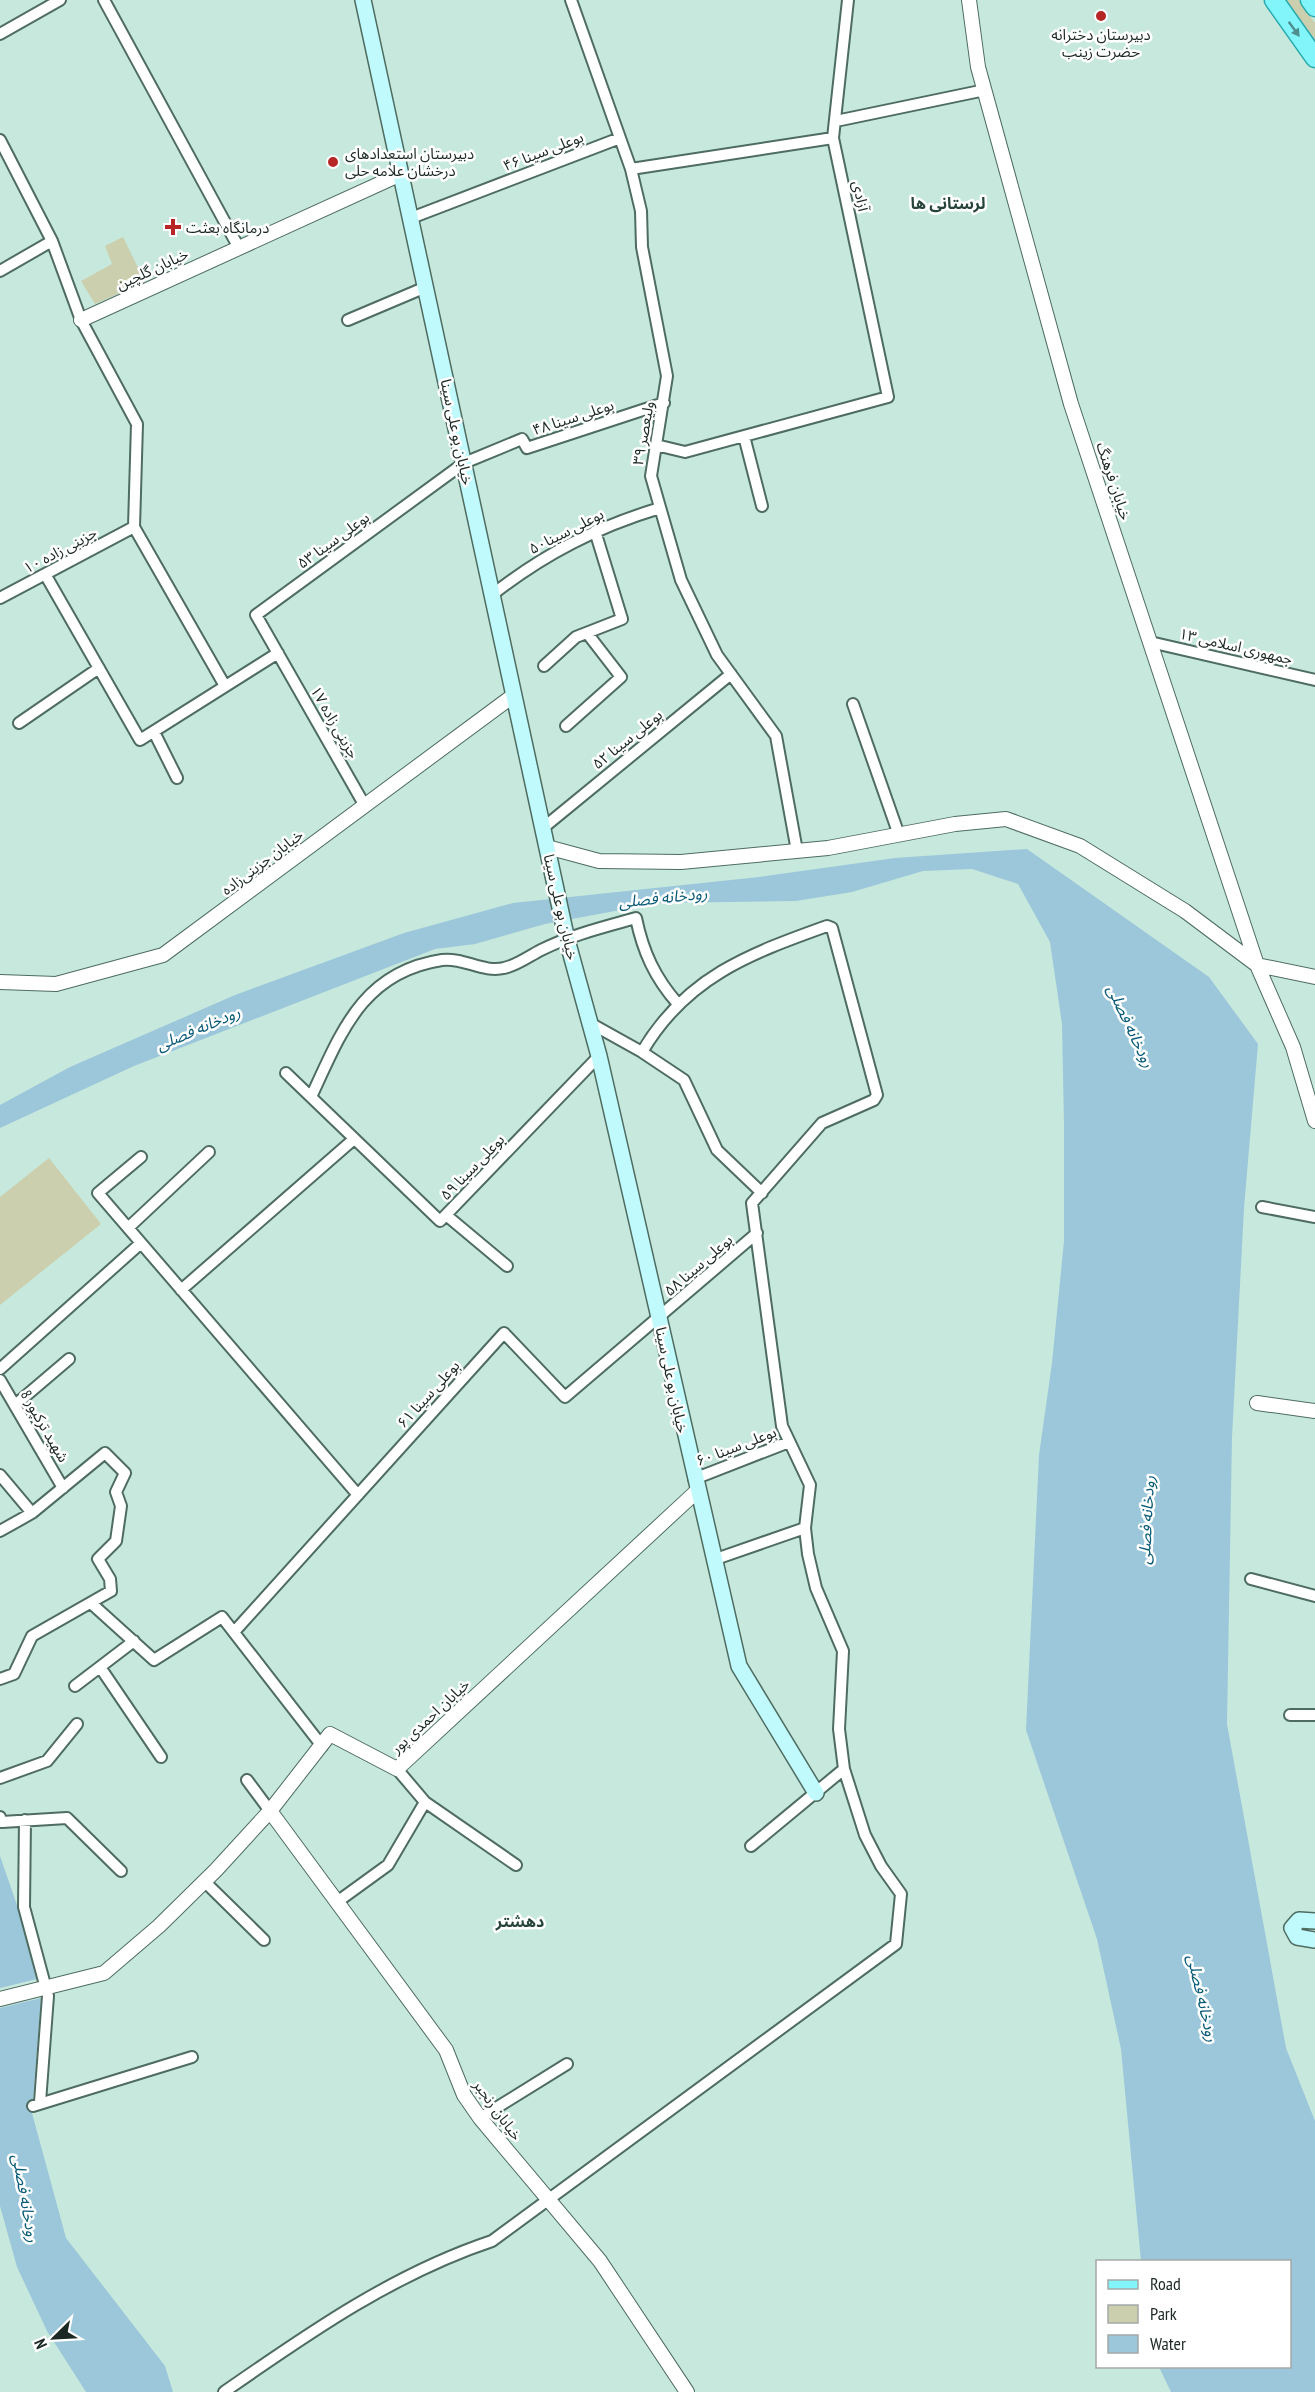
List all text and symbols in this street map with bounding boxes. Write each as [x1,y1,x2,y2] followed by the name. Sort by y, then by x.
[1094,9,1108,23] marker: دبیرستان دخترانه حضرت زینب
[1288,20,1300,36] one-way arrow
[1051,25,1151,61] place label: دبیرستان دخترانه حضرت زینب
[500,127,586,175] street label: بوعلی سینا ۴۶
[345,144,474,180] place label: دبیرستان استعدادهای درخشان علامه حلی
[326,155,340,169] marker: دبیرستان استعدادهای درخشان علامه حلی
[849,179,874,214] street label: آزادی
[911,193,985,213] district label: لرستانی ها
[164,218,182,236] marker: درمانگاه بعثت
[186,218,269,237] place label: درمانگاه بعثت
[113,244,192,295] street label: خیابان گلچین
[436,377,478,487] street label: خیابان بو علی سینا
[530,395,616,439] street label: بوعلی سینا ۴۸
[628,400,658,466] street label: ولیعصر ۳۹
[1092,440,1136,523] street label: خیابان فرهنگ
[525,504,607,558] street label: بوعلی سینا۵۰
[293,507,373,573] street label: بوعلی سینا ۵۳
[20,523,100,577] street label: جزینی زاده ۱۰
[1177,624,1295,668] street label: جمهوری اسلامی ۱۳
[307,682,363,762] street label: جزینی زاده ۱۷
[588,705,666,773] street label: بوعلی سینا ۵۲
[217,825,307,899] street label: خیابان جزینی‌زاده
[540,852,582,962] street label: خیابان بو علی سینا
[618,882,708,912] water label: رودخانه فصلی
[1103,981,1159,1071] water label: رودخانه فصلی
[153,1001,243,1055] water label: رودخانه فصلی
[436,1130,508,1204] street label: بوعلی سینا ۵۹
[660,1230,736,1300] street label: بوعلی سینا ۵۸
[651,1325,693,1435] street label: خیابان بو علی سینا
[393,1356,463,1432] street label: بوعلی سینا ۶۱
[16,1386,73,1466] street label: شهید ترکپور 8
[693,1422,779,1470] street label: بوعلی سینا ۶۰
[1134,1475,1158,1565] water label: رودخانه فصلی
[386,1674,474,1759] street label: خیابان احمدی پور
[495,1911,544,1931] district label: دهشتر
[1183,1952,1223,2044] water label: رودخانه فصلی
[469,2075,526,2144] street label: خیابان رنجبر
[8,2152,44,2244] water label: رودخانه فصلی
[1096,2260,1291,2368] legend
[1150,2272,1181,2295] text: Road
[1150,2302,1177,2325] text: Park
[24,2308,84,2368] north arrow
[1150,2332,1186,2355] text: Water
[29,2336,51,2352] text: N

